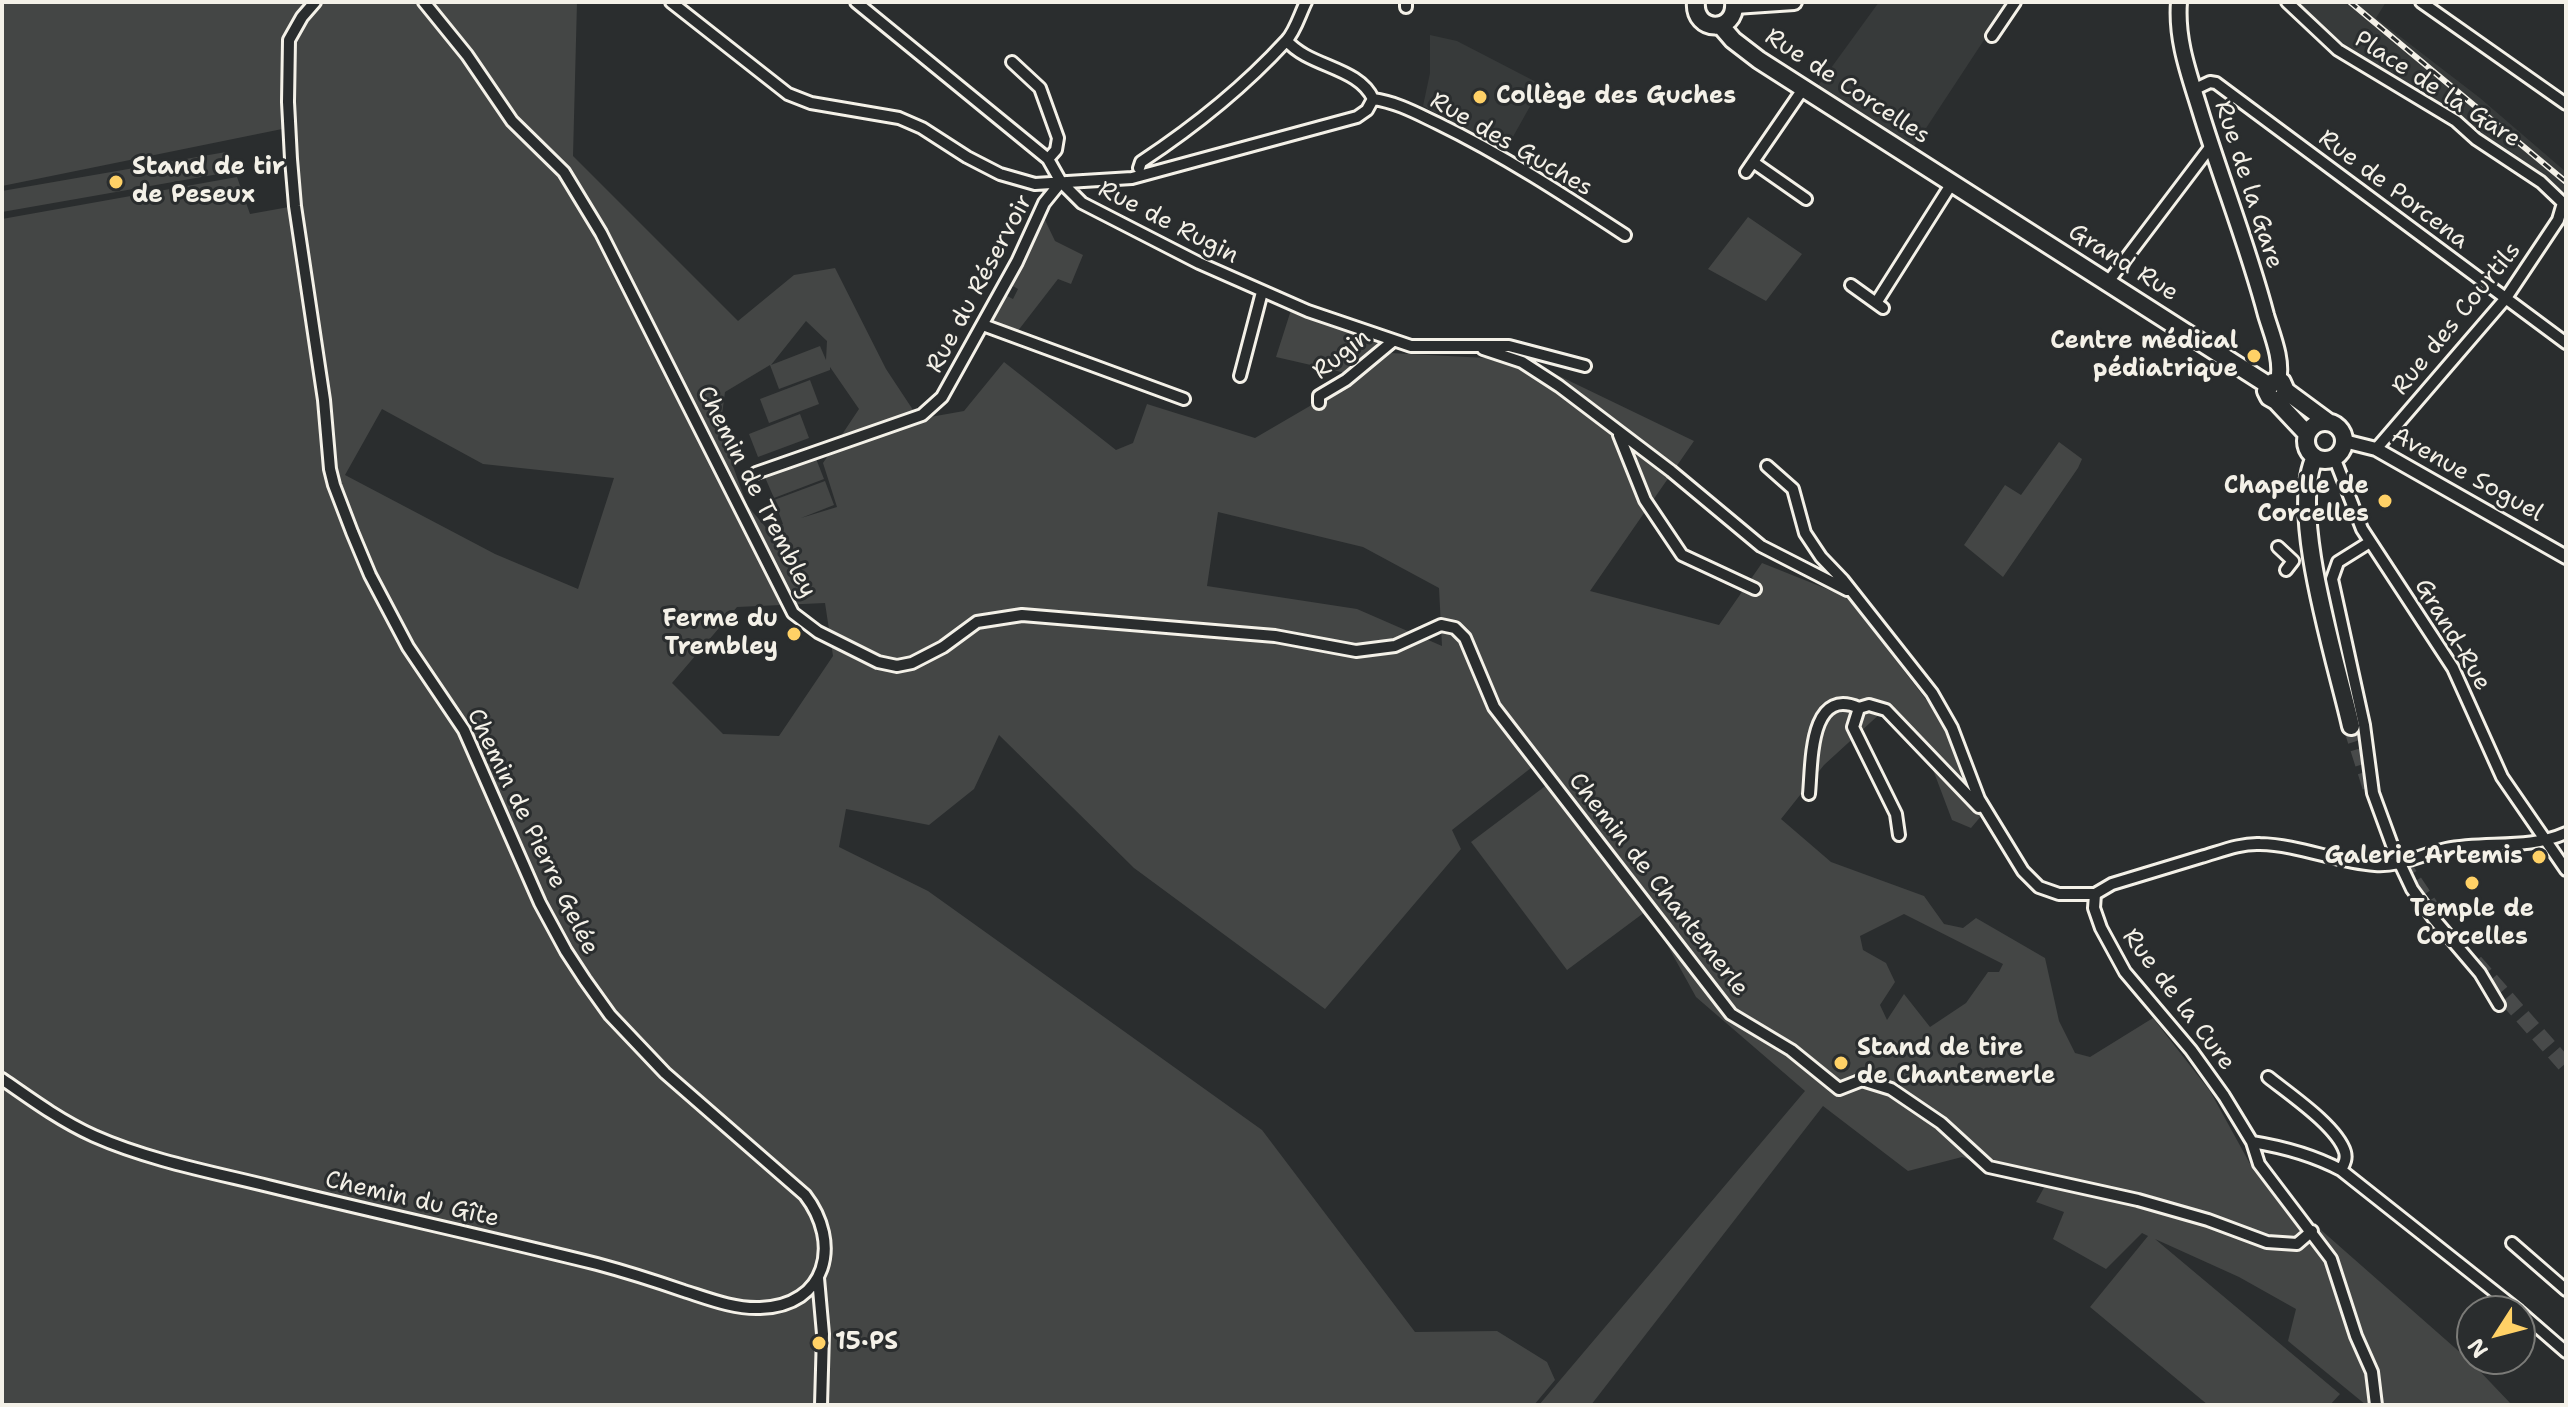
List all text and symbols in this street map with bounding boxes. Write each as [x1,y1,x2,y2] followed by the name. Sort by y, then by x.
[1759,23,1935,151] street label: Rue de Corcelles
[2348,25,2526,155] street label: Place de la Gare
[1496,83,1736,111] place label: Collège des Guches
[1425,87,1597,203] street label: Rue des Guches
[1471,88,1489,106] marker: Collège des Guches
[2207,97,2289,273] street label: Rue de la Gare
[2312,124,2474,256] street label: Rue de Porcena
[132,154,285,210] place label: Stand de tir de Peseux
[107,173,125,191] marker: Stand de tir de Peseux
[1093,175,1243,271] street label: Rue de Rugin
[921,190,1039,378] street label: Rue du Réservoir
[2063,218,2183,308] street label: Grand Rue
[2386,237,2528,401] street label: Rue des Courtils
[1307,324,1377,386] street label: Rugin
[2050,328,2238,384] place label: Centre médical pédiatrique
[2245,347,2263,365] marker: Centre médical pédiatrique
[690,381,822,603] street label: Chemin de Trembley
[2386,421,2548,529] street label: Avenue Soguel
[2224,473,2369,529] place label: Chapelle de Corcelles
[2376,492,2394,510] marker: Chapelle de Corcelles
[2407,574,2497,696] street label: Grand-Rue
[662,606,778,662] place label: Ferme du Trembley
[785,625,803,643] marker: Ferme du Trembley
[460,704,604,960] street label: Chemin de Pierre Gelée
[1562,768,1754,1002] street label: Chemin de Chantemerle
[2325,843,2523,871] place label: Galerie Artemis
[2530,848,2548,866] marker: Galerie Artemis
[2463,874,2481,892] marker: Temple de Corcelles
[2410,896,2534,952] place label: Temple de Corcelles
[2115,924,2241,1076] street label: Rue de la Cure
[1857,1035,2055,1091] place label: Stand de tire de Chantemerle
[1832,1054,1850,1072] marker: Stand de tire de Chantemerle
[322,1166,502,1234] street label: Chemin du Gîte
[2456,1295,2536,1375] north arrow
[835,1329,898,1357] place label: 15·PS
[2461,1333,2495,1364] text: N
[810,1334,828,1352] marker: 15·PS

